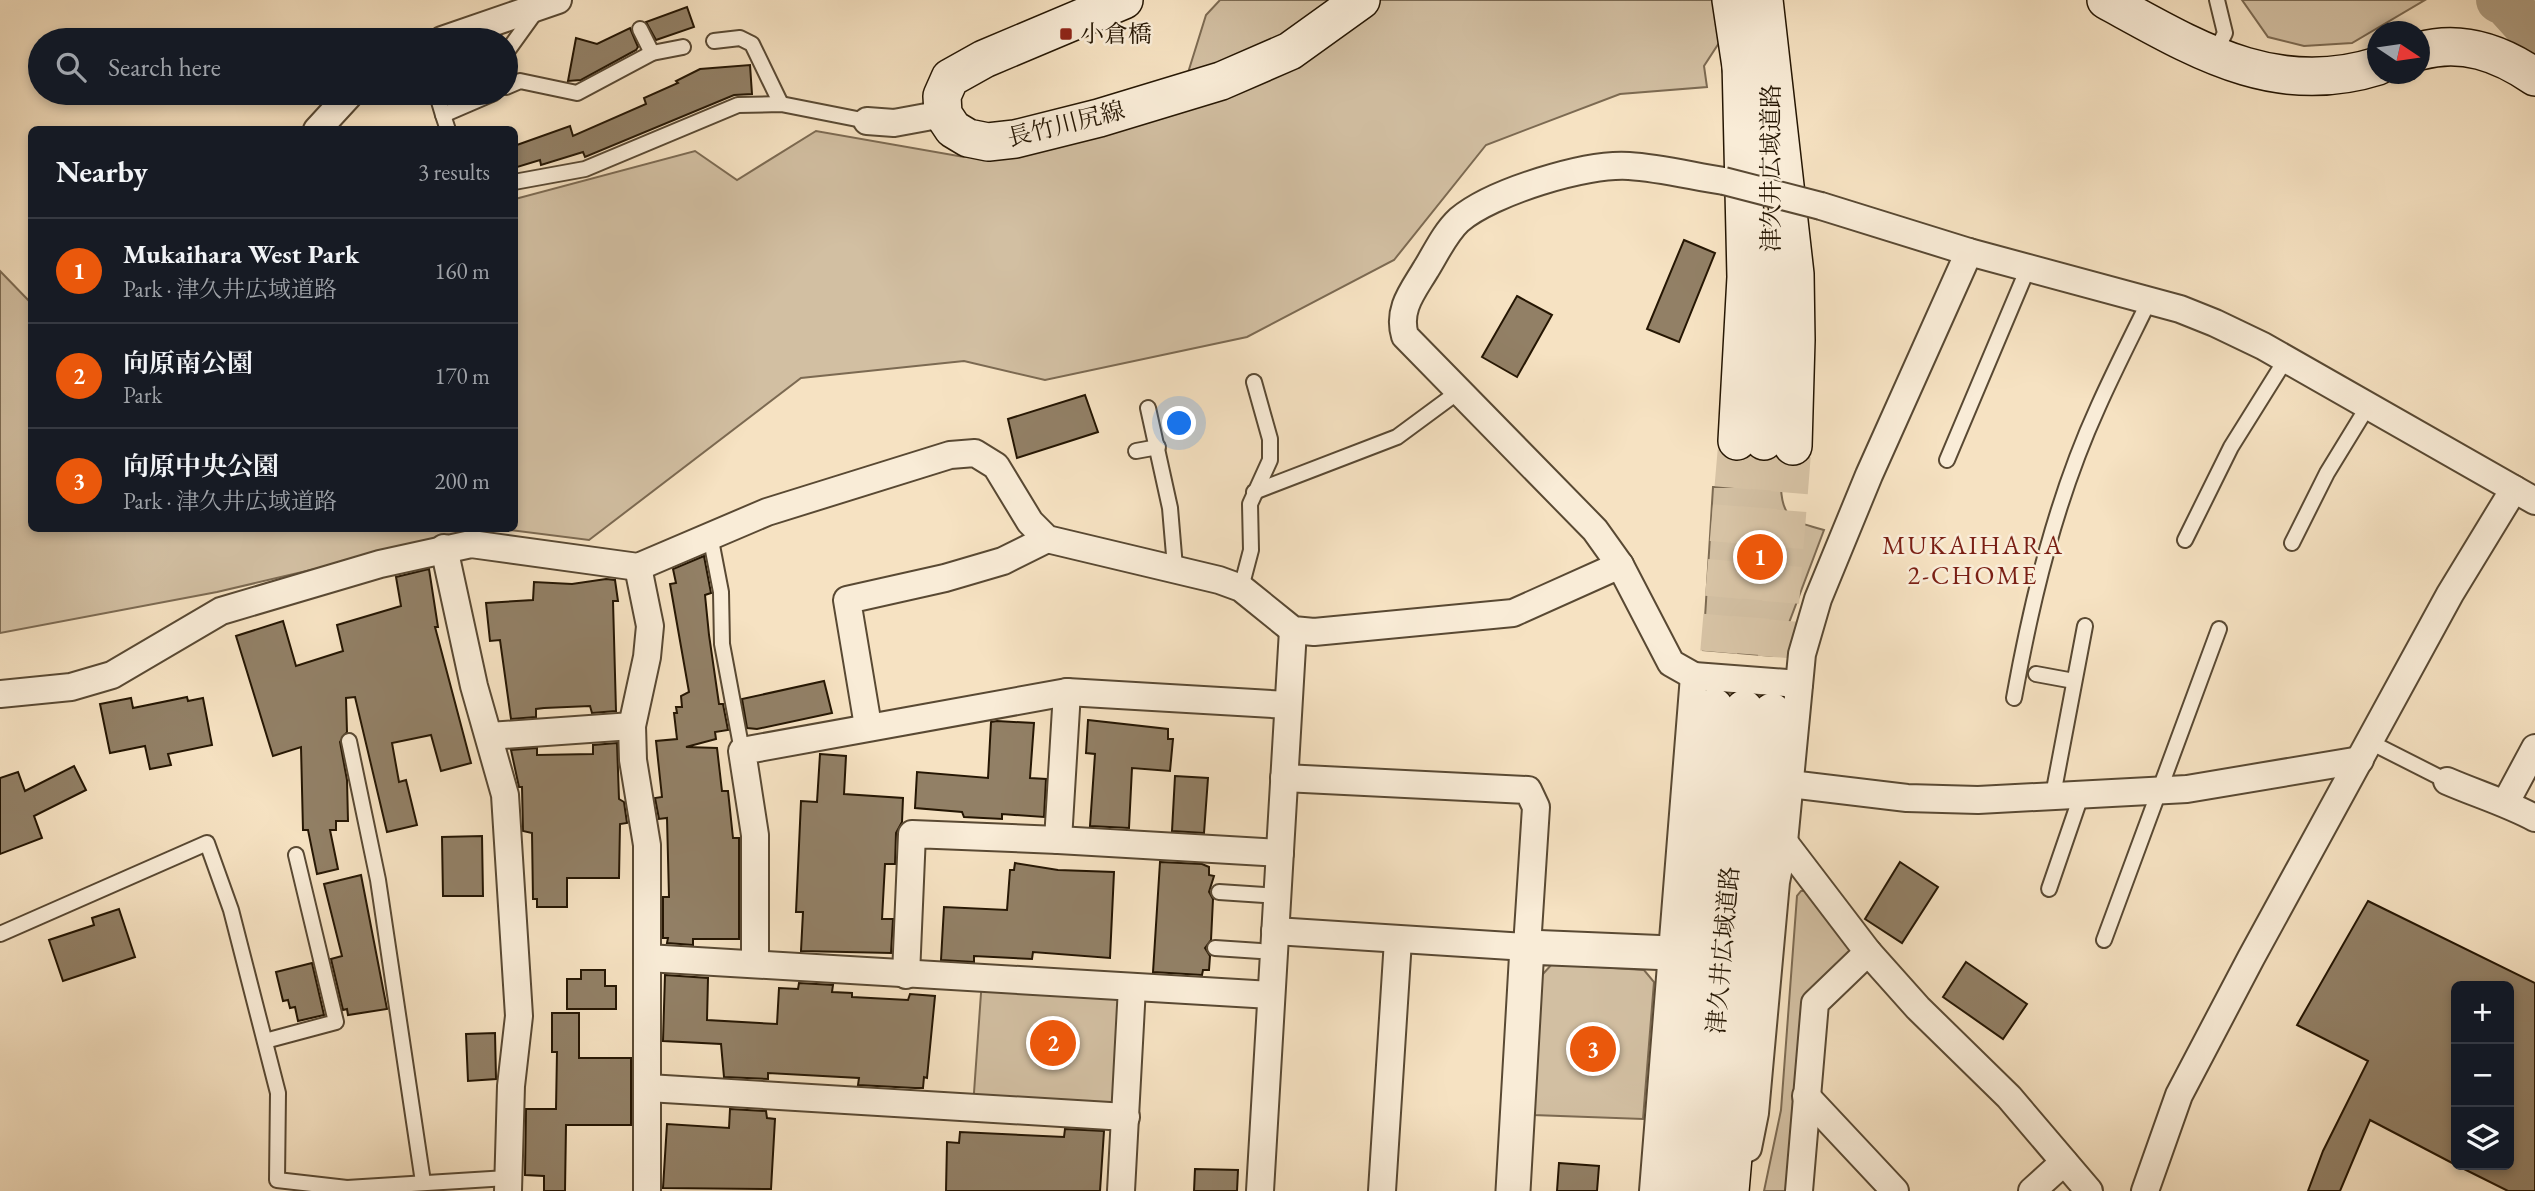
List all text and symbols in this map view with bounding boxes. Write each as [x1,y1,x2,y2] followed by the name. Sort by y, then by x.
[1080,18,1152,49] place label: 小倉橋
[2367,21,2430,84] north arrow
[1058,26,1074,42] marker: 小倉橋
[28,28,518,105] search box
[52,48,90,86] icon: search
[108,50,221,84] text: Search here
[1755,84,1786,252] street label: 津久井広域道路
[1004,94,1128,153] street label: 長竹川尻線
[56,152,148,191] text: Nearby
[418,157,490,187] text: 3 results
[123,237,359,271] text: Mukaihara West Park
[73,256,85,286] text: 1
[434,256,490,286] text: 160 m
[123,274,337,304] text: Park · 津久井広域道路
[123,346,253,380] text: 向原南公園
[73,361,85,391] text: 2
[434,361,490,391] text: 170 m
[123,380,162,410] text: Park
[1162,406,1196,440] your location
[123,449,279,483] text: 向原中央公園
[73,466,85,496] text: 3
[434,466,490,496] text: 200 m
[123,486,337,516] text: Park · 津久井広域道路
[1882,528,2064,592] district label: MUKAIHARA 2-CHOME
[1737,531,1783,583] pin: 1
[1700,865,1745,1035] street label: 津久井広域道路
[2451,981,2514,1170] map controls
[2451,981,2514,1044] button: +
[1030,1017,1076,1069] pin: 2
[1570,1023,1616,1075] pin: 3
[2451,1044,2514,1107] button: −
[2451,1107,2514,1170] button: layers

